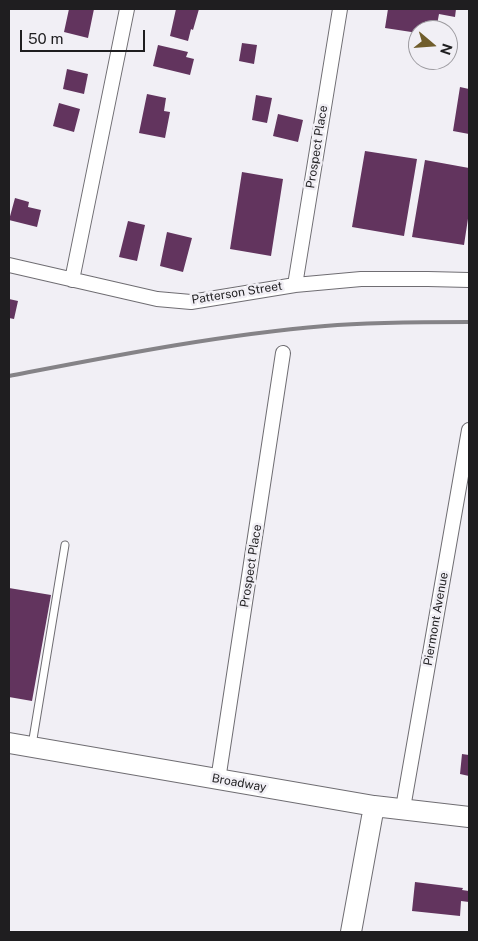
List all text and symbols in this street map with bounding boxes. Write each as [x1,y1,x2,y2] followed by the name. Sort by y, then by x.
[22,20,148,52] scale bar
[408,20,458,70] north arrow
[28,30,63,47] text: 50 m
[437,42,456,57] text: N
[303,104,331,190] street label: Prospect Place
[191,279,283,307] street label: Patterson Street
[237,523,265,609] street label: Prospect Place
[421,571,451,667] street label: Piermont Avenue
[211,771,267,795] street label: Broadway

